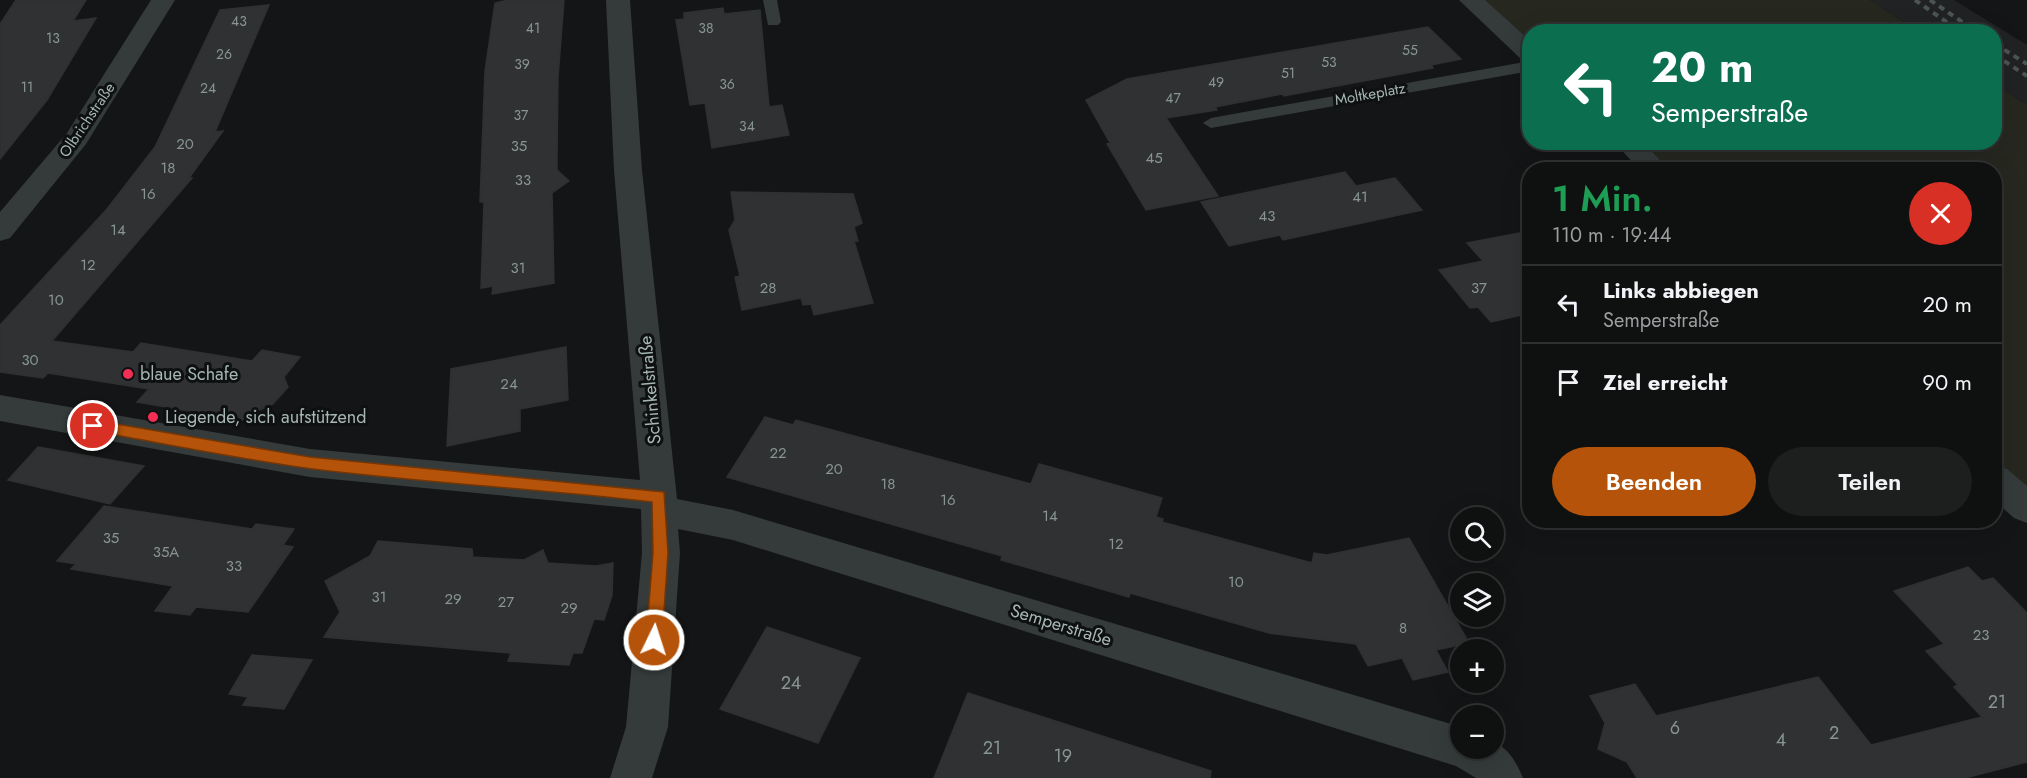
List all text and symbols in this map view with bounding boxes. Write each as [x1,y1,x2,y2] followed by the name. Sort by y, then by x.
[231,11,247,31] house number: 43
[526,18,540,38] house number: 41
[698,18,714,38] house number: 38
[46,28,60,48] house number: 13
[1651,37,1753,98] text: 20 m
[1402,40,1418,60] house number: 55
[216,44,232,64] house number: 26
[1552,48,1630,126] icon: left
[1321,52,1337,72] house number: 53
[514,54,530,74] house number: 39
[1281,63,1295,83] house number: 51
[1208,72,1224,92] house number: 49
[719,74,735,94] house number: 36
[21,77,33,97] house number: 11
[1333,77,1407,111] street label: Moltkeplatz
[54,78,120,162] street label: Olbrichstraße
[200,78,216,98] house number: 24
[1165,88,1181,108] house number: 47
[1651,93,1808,132] text: Semperstraße
[514,105,529,125] house number: 37
[739,116,755,136] house number: 34
[176,133,194,155] house number: 20
[511,135,527,157] house number: 35
[1145,147,1163,169] house number: 45
[161,157,175,179] house number: 18
[515,169,531,191] house number: 33
[1552,172,1653,224] text: 1 Min.
[1909,182,1972,245] button: close
[140,183,156,205] house number: 16
[1352,186,1368,208] house number: 41
[1259,205,1275,227] house number: 43
[110,219,126,241] house number: 14
[1552,221,1671,250] text: 110 m · 19:44
[80,254,96,276] house number: 12
[511,257,525,279] house number: 31
[1603,274,1759,306] text: Links abbiegen
[760,277,776,299] house number: 28
[1471,277,1487,299] house number: 37
[1552,288,1585,321] icon: left
[1923,288,1972,320] text: 20 m
[48,289,64,311] house number: 10
[1603,306,1719,335] text: Semperstraße
[632,335,668,445] street label: Schinkelstraße
[21,349,39,371] house number: 30
[140,361,238,387] place label: blaue Schafe
[1552,366,1585,399] icon: arrive
[1603,366,1727,398] text: Ziel erreicht
[1922,366,1972,398] text: 90 m
[121,367,135,381] marker: blaue Schafe
[500,373,518,395] house number: 24
[67,400,118,451] pin
[165,404,367,430] place label: Liegende, sich aufstützend
[76,409,109,442] icon: arrive
[146,410,160,424] marker: Liegende, sich aufstützend
[769,442,787,464] house number: 22
[1552,447,1756,516] button: Beenden
[1768,447,1972,516] button: Teilen
[825,458,843,480] house number: 20
[881,473,895,495] house number: 18
[940,489,956,511] house number: 16
[1042,505,1058,527] house number: 14
[1450,507,1504,759] map controls
[1450,507,1504,561] button: search
[103,527,119,549] house number: 35
[1108,533,1124,555] house number: 12
[153,541,179,563] house number: 35A
[226,555,242,577] house number: 33
[1228,571,1244,593] house number: 10
[1450,573,1504,627] button: layers
[372,586,386,608] house number: 31
[444,588,462,610] house number: 29
[498,591,514,613] house number: 27
[560,597,578,619] house number: 29
[1007,597,1115,653] street label: Semperstraße
[622,608,686,672] position arrow
[1399,617,1407,639] house number: 8
[1973,624,1989,646] house number: 23
[1450,639,1504,693] button: +
[781,670,801,696] house number: 24
[1988,689,2006,715] house number: 21
[1450,705,1504,759] button: −
[1670,715,1680,741] house number: 6
[1829,720,1839,746] house number: 2
[1776,727,1786,753] house number: 4
[983,735,1001,761] house number: 21
[1054,743,1072,769] house number: 19

